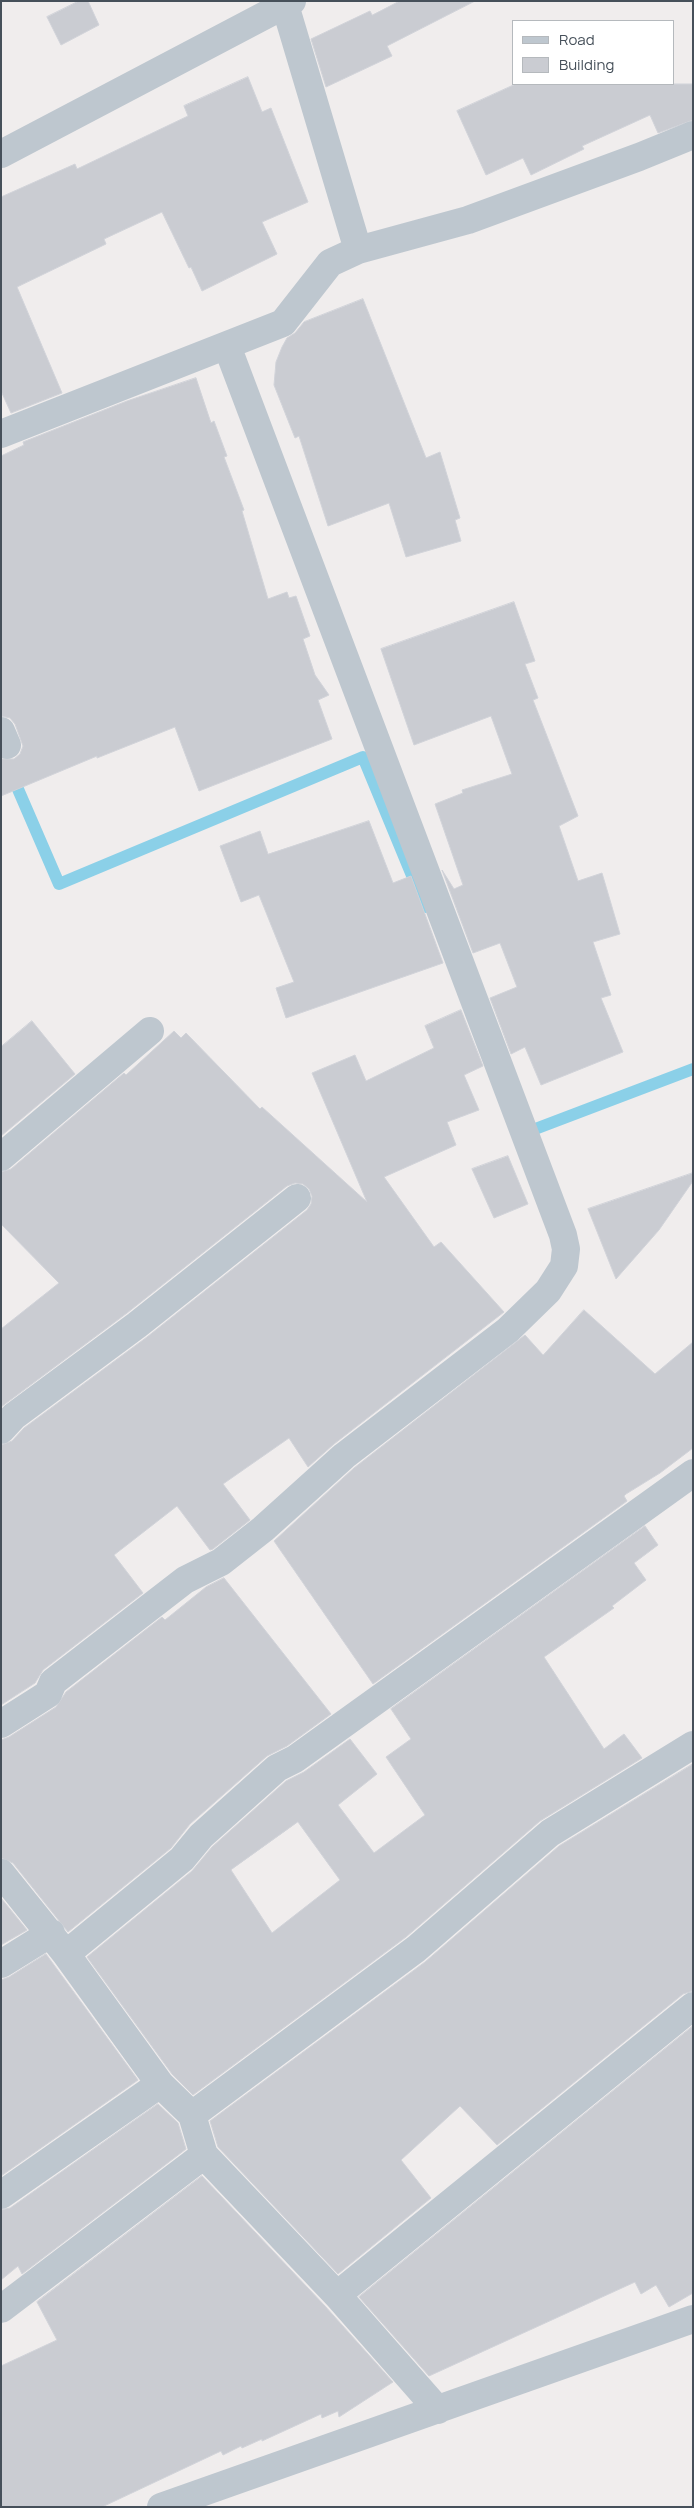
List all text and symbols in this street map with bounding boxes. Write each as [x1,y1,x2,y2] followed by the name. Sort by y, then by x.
[512,20,674,85] legend
[559,29,595,50] text: Road
[559,54,614,75] text: Building

